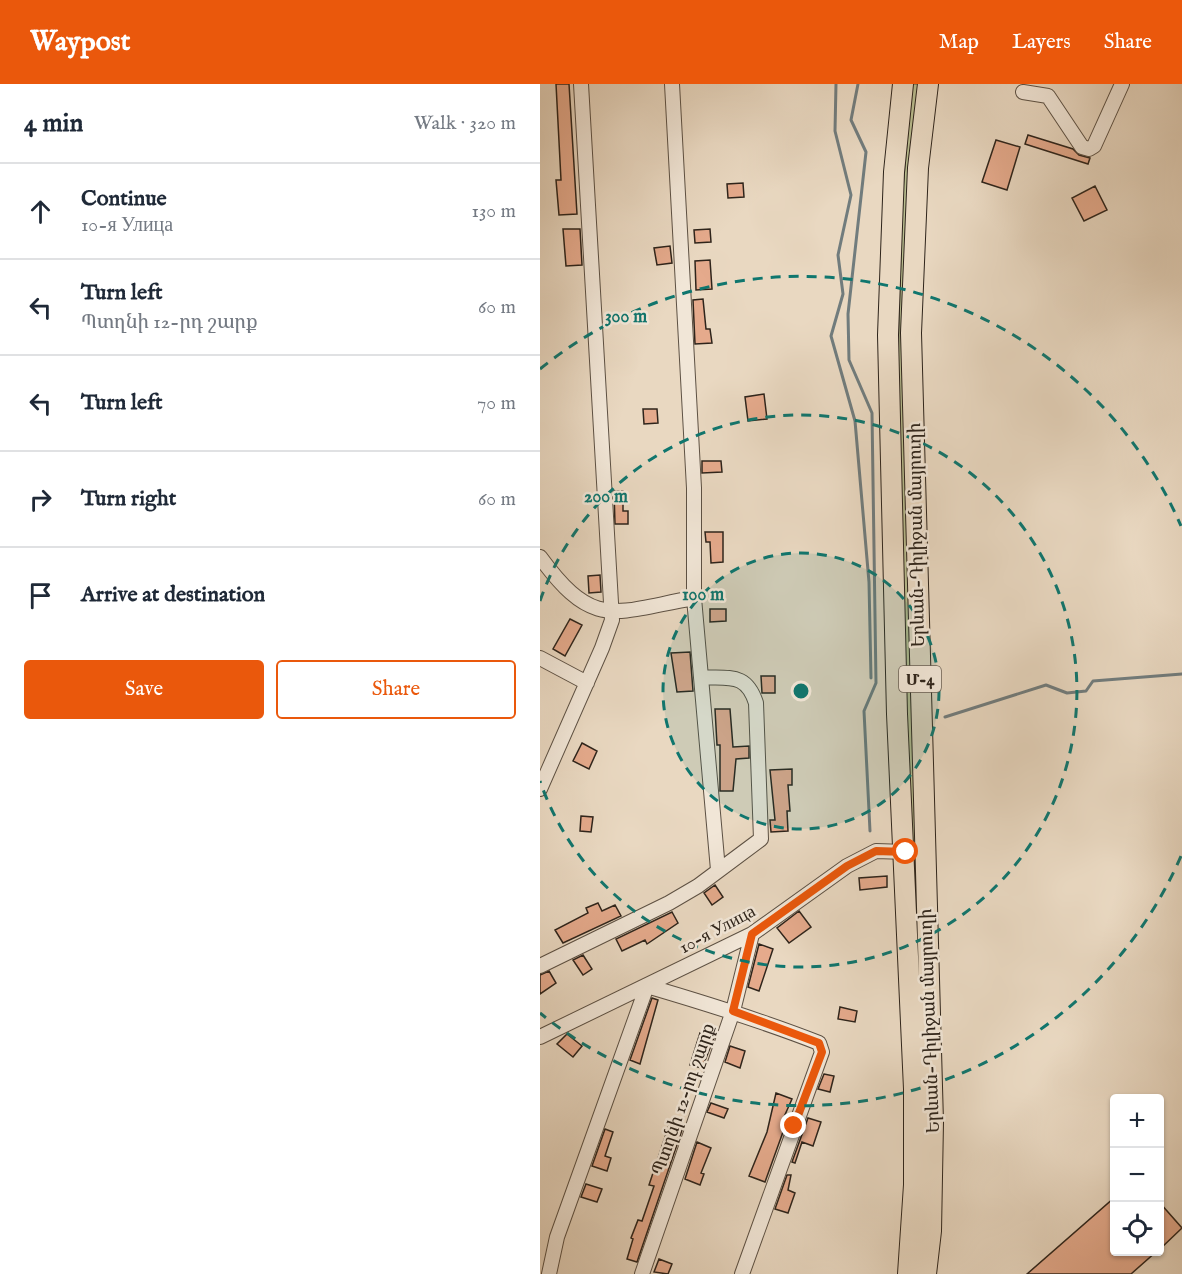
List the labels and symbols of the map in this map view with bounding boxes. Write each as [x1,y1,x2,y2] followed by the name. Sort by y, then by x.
[605,306,647,329] text: 300 m
[904,423,931,647] street label: Երևան-Դիլիջան մայրուղի
[584,486,628,509] text: 200 m
[682,584,724,607] text: 100 m
[899,666,941,692] road number: Մ-4
[791,681,811,701] centre of rings
[892,838,918,864] route start
[676,901,760,960] street label: 10-я Улица
[915,908,946,1133] street label: Երևան-Դիլիջան մայրուղի
[648,1021,721,1178] street label: Պտղնի 12-րդ շարք
[780,1112,806,1138] route end

